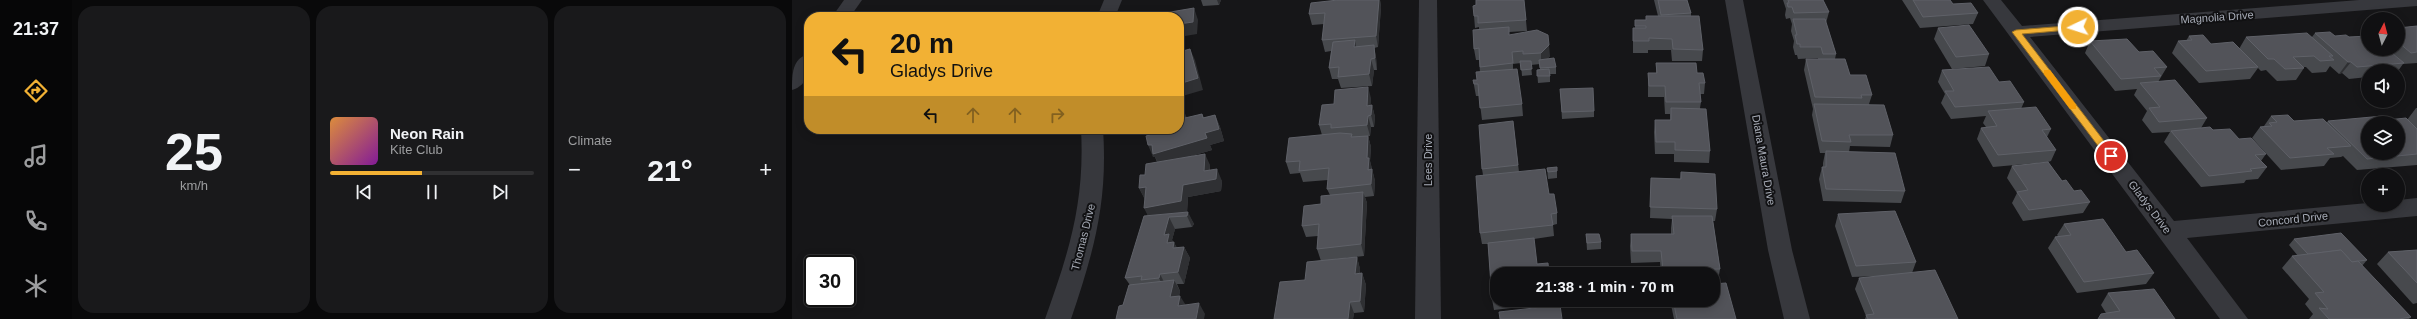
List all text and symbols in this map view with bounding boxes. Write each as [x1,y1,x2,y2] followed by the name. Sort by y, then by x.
[2057,6,2099,48] position arrow
[2180,8,2254,26] street label: Magnolia Drive
[2361,12,2405,56] north arrow
[2361,12,2405,212] map controls
[13,19,59,39] text: 21:37
[824,28,876,80] icon: left
[890,28,954,59] text: 20 m
[890,61,993,81] text: Gladys Drive
[2361,64,2405,108] button: sound
[22,77,50,105] icon: directions
[920,104,942,126] icon: left
[962,104,984,126] icon: ahead
[1004,104,1026,126] icon: ahead
[1046,104,1068,126] icon: right
[1750,114,1778,206] street label: Diana Maura Drive
[2361,116,2405,160] button: layers
[165,123,223,181] text: 25
[390,125,464,142] text: Neon Rain
[568,133,612,148] text: Climate
[1422,134,1434,186] street label: Lees Drive
[2094,139,2128,173] pin
[22,142,50,170] icon: music
[390,142,443,157] text: Kite Club
[2100,145,2122,167] icon: arrive
[647,154,693,187] text: 21°
[568,157,581,182] text: −
[759,157,772,182] text: +
[2361,168,2405,212] button: +
[180,178,208,193] text: km/h
[2126,178,2174,236] street label: Gladys Drive
[353,181,375,203] icon: previous
[421,181,443,203] icon: pause
[489,181,511,203] icon: next
[1069,202,1097,272] street label: Thomas Drive
[22,207,50,235] icon: phone
[2257,209,2329,229] street label: Concord Drive
[804,255,856,307] speed limit sign: 30
[22,272,50,300] icon: climate
[1536,278,1674,295] text: 21:38 · 1 min · 70 m

